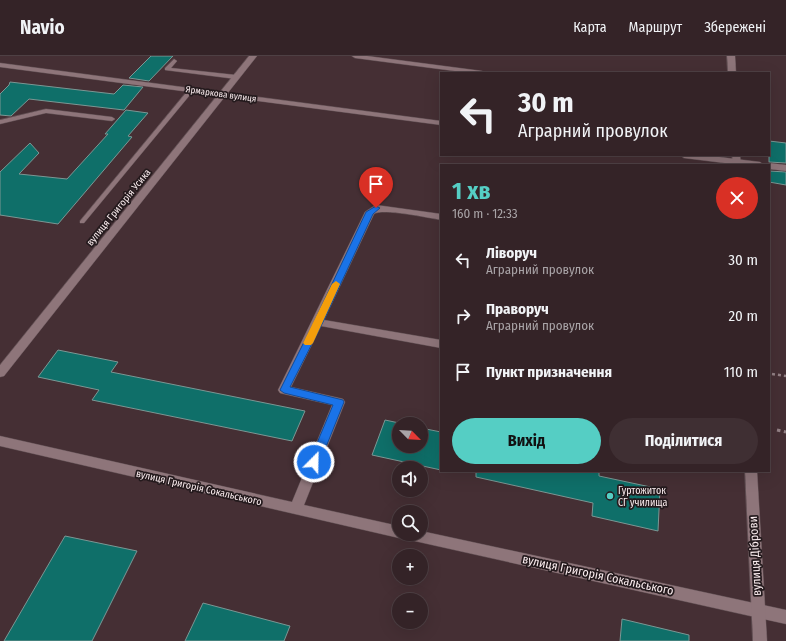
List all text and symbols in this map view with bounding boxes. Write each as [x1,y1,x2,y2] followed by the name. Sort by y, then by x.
[20,16,65,39] text: Navio
[573,19,607,36] text: Карта
[629,19,682,36] text: Маршрут
[704,19,766,36] text: Збережені
[185,84,257,104] street label: Ярмаркова вулиця
[518,86,574,119] text: 30 m
[452,88,504,140] icon: left
[518,120,668,142] text: Аграрний провулок
[83,166,153,248] street label: вулиця Григорія Усика
[359,167,393,208] pin
[365,173,387,195] icon: arrive
[452,177,491,205] text: 1 хв
[716,177,758,219] button: close
[452,206,518,221] text: 160 m · 12:33
[486,244,537,262] text: Ліворуч
[452,249,474,271] icon: left
[728,251,758,269] text: 30 m
[486,262,594,277] text: Аграрний провулок
[486,300,549,318] text: Праворуч
[452,305,474,327] icon: right
[729,307,758,325] text: 20 m
[486,318,594,333] text: Аграрний провулок
[452,361,474,383] icon: arrive
[486,363,612,381] text: Пункт призначення
[724,363,758,381] text: 110 m
[392,417,428,453] north arrow
[392,417,428,629] map controls
[452,418,601,464] button: Вихід
[609,418,758,464] button: Поділитися
[293,441,335,483] position arrow
[392,461,428,497] button: sound
[135,467,263,508] street label: вулиця Григорія Сокальського
[618,485,668,509] place label: Гуртожиток СГ училища
[605,491,615,501] marker: Гуртожиток СГ училища
[392,505,428,541] button: search
[746,516,764,596] street label: вулиця Діброви
[392,549,428,585] button: +
[521,552,675,598] street label: вулиця Григорія Сокальського
[392,593,428,629] button: −

